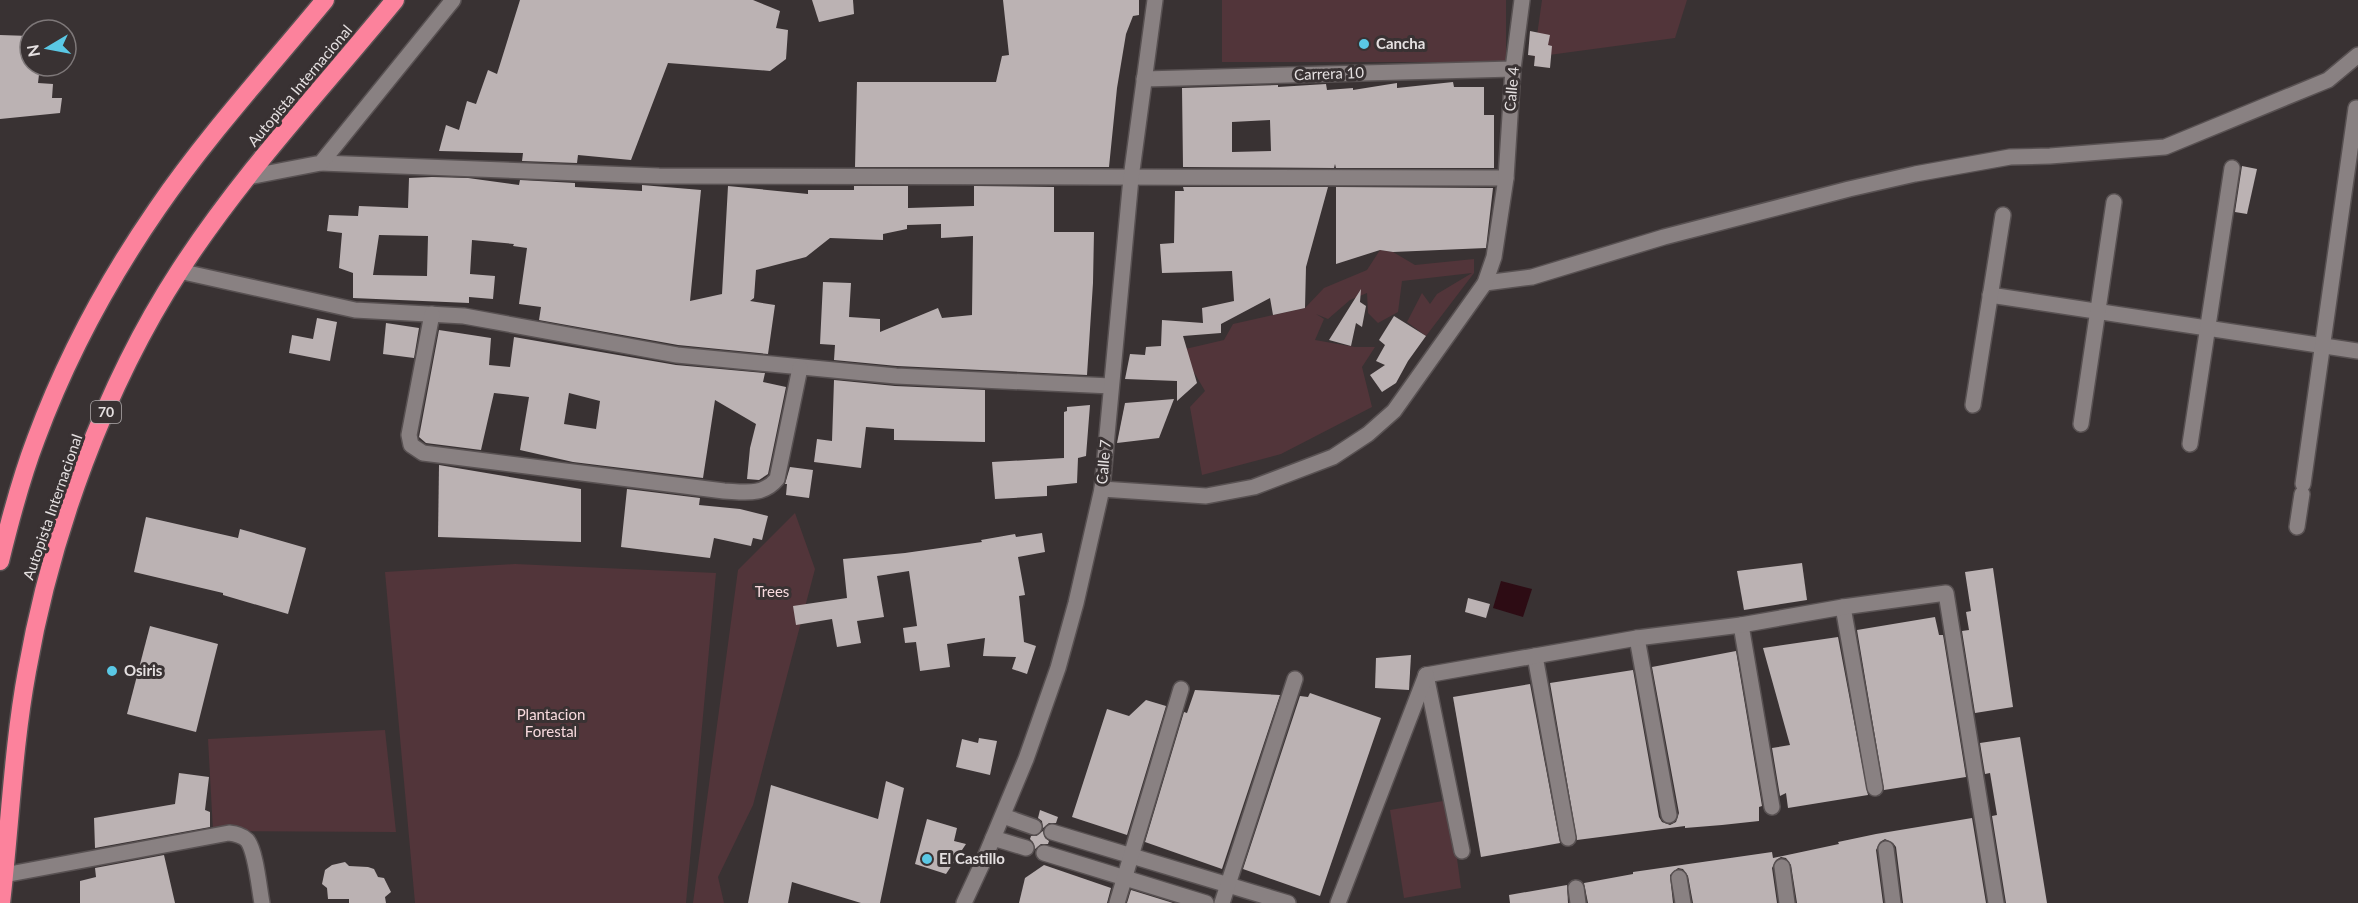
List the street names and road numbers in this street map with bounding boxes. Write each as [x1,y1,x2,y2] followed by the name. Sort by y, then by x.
[243,21,355,150] street label: Autopista Internacional
[1294,63,1365,83] street label: Carrera 10
[1500,65,1522,112] street label: Calle 4
[91,401,121,423] road number: 70
[19,431,85,582] street label: Autopista Internacional
[1092,438,1114,485] street label: Calle 7

